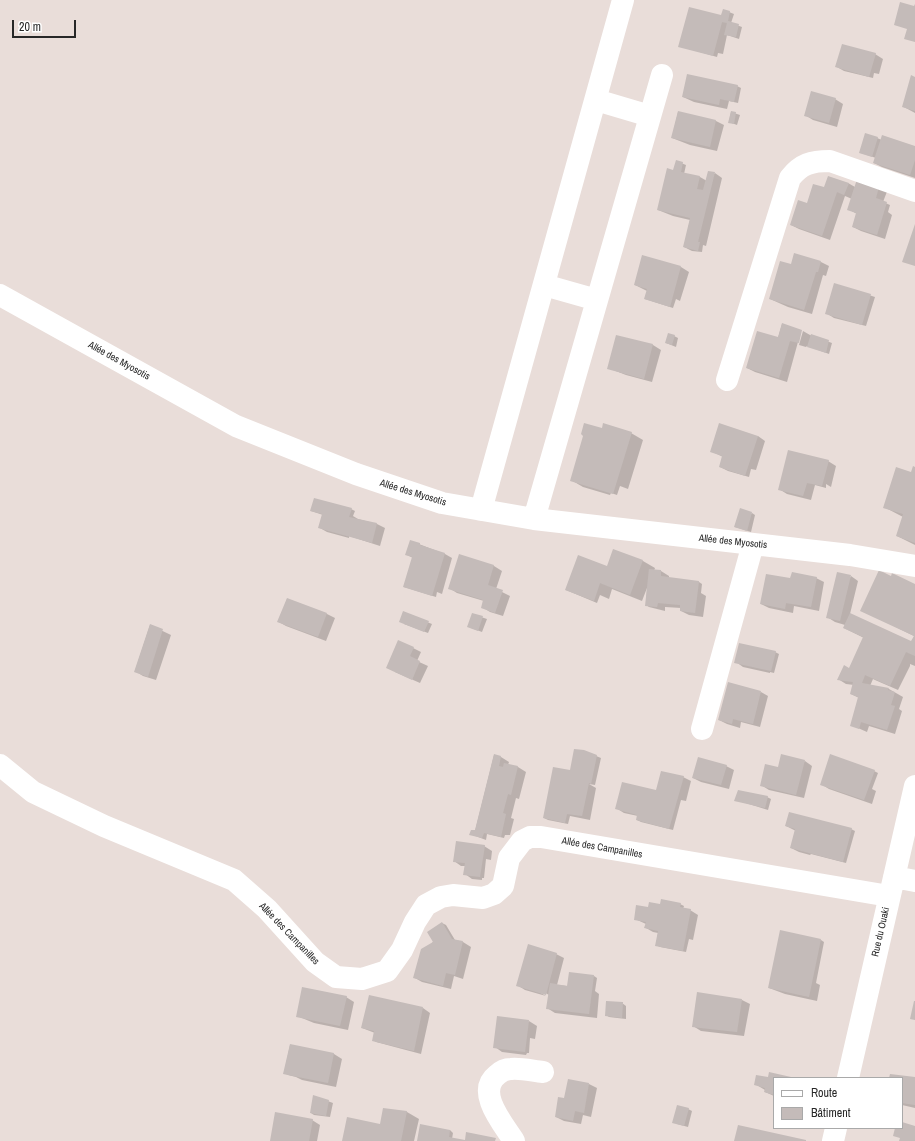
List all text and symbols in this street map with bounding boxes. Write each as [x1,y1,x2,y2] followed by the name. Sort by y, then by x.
[14,12,78,38] scale bar
[19,19,41,35] text: 20 m
[86,339,152,383] street label: Allée des Myosotis
[378,477,448,509] street label: Allée des Myosotis
[698,532,768,552] street label: Allée des Myosotis
[561,835,643,861] street label: Allée des Campanilles
[256,900,322,968] street label: Allée des Campanilles
[869,906,893,958] street label: Rue du Ouaki
[773,1077,903,1129] legend
[811,1085,837,1101] text: Route
[811,1105,850,1121] text: Bâtiment

